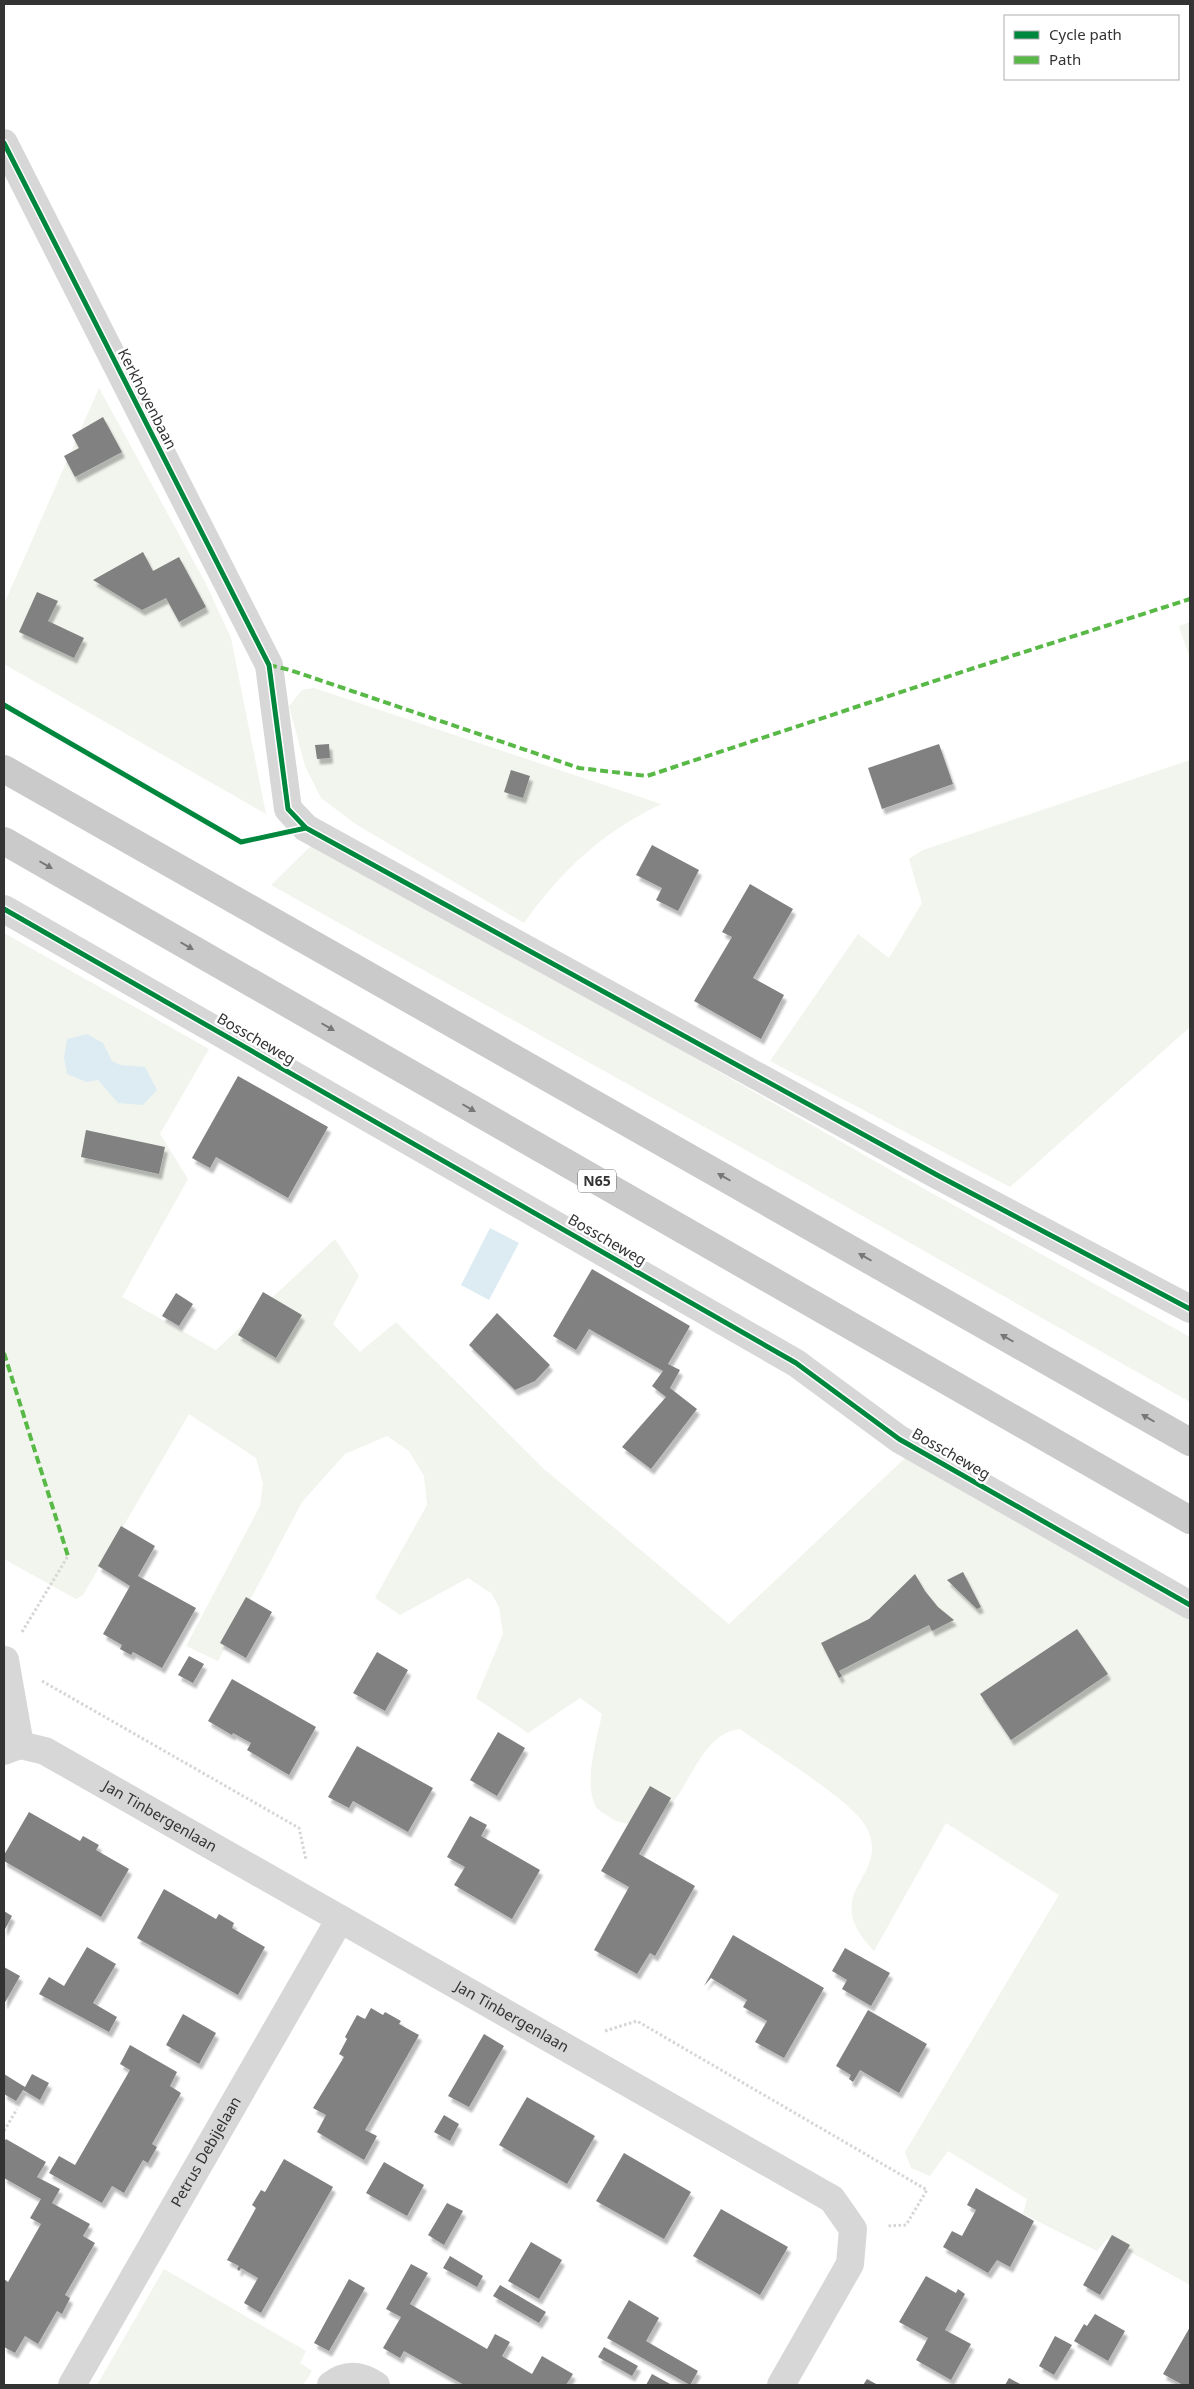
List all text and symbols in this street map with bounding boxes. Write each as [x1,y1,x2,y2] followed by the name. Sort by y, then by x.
[1004,15,1179,80] legend
[1049,24,1122,44] text: Cycle path
[1049,49,1081,69] text: Path
[114,345,182,452] street label: Kerkhovenbaan
[39,861,53,869] one-way arrow
[180,942,194,950] one-way arrow
[214,1008,299,1069] street label: Bosscheweg
[321,1022,335,1031] one-way arrow
[462,1103,476,1112] one-way arrow
[578,1170,616,1192] road number: N65
[716,1173,731,1181] one-way arrow
[565,1209,650,1270] street label: Bosscheweg
[859,1253,872,1262] one-way arrow
[1000,1333,1013,1342] one-way arrow
[1141,1413,1154,1422] one-way arrow
[909,1423,994,1484] street label: Bosscheweg
[98,1774,221,1856] street label: Jan Tinbergenlaan
[450,1975,573,2056] street label: Jan Tinbergenlaan
[166,2092,245,2210] street label: Petrus Debijelaan

